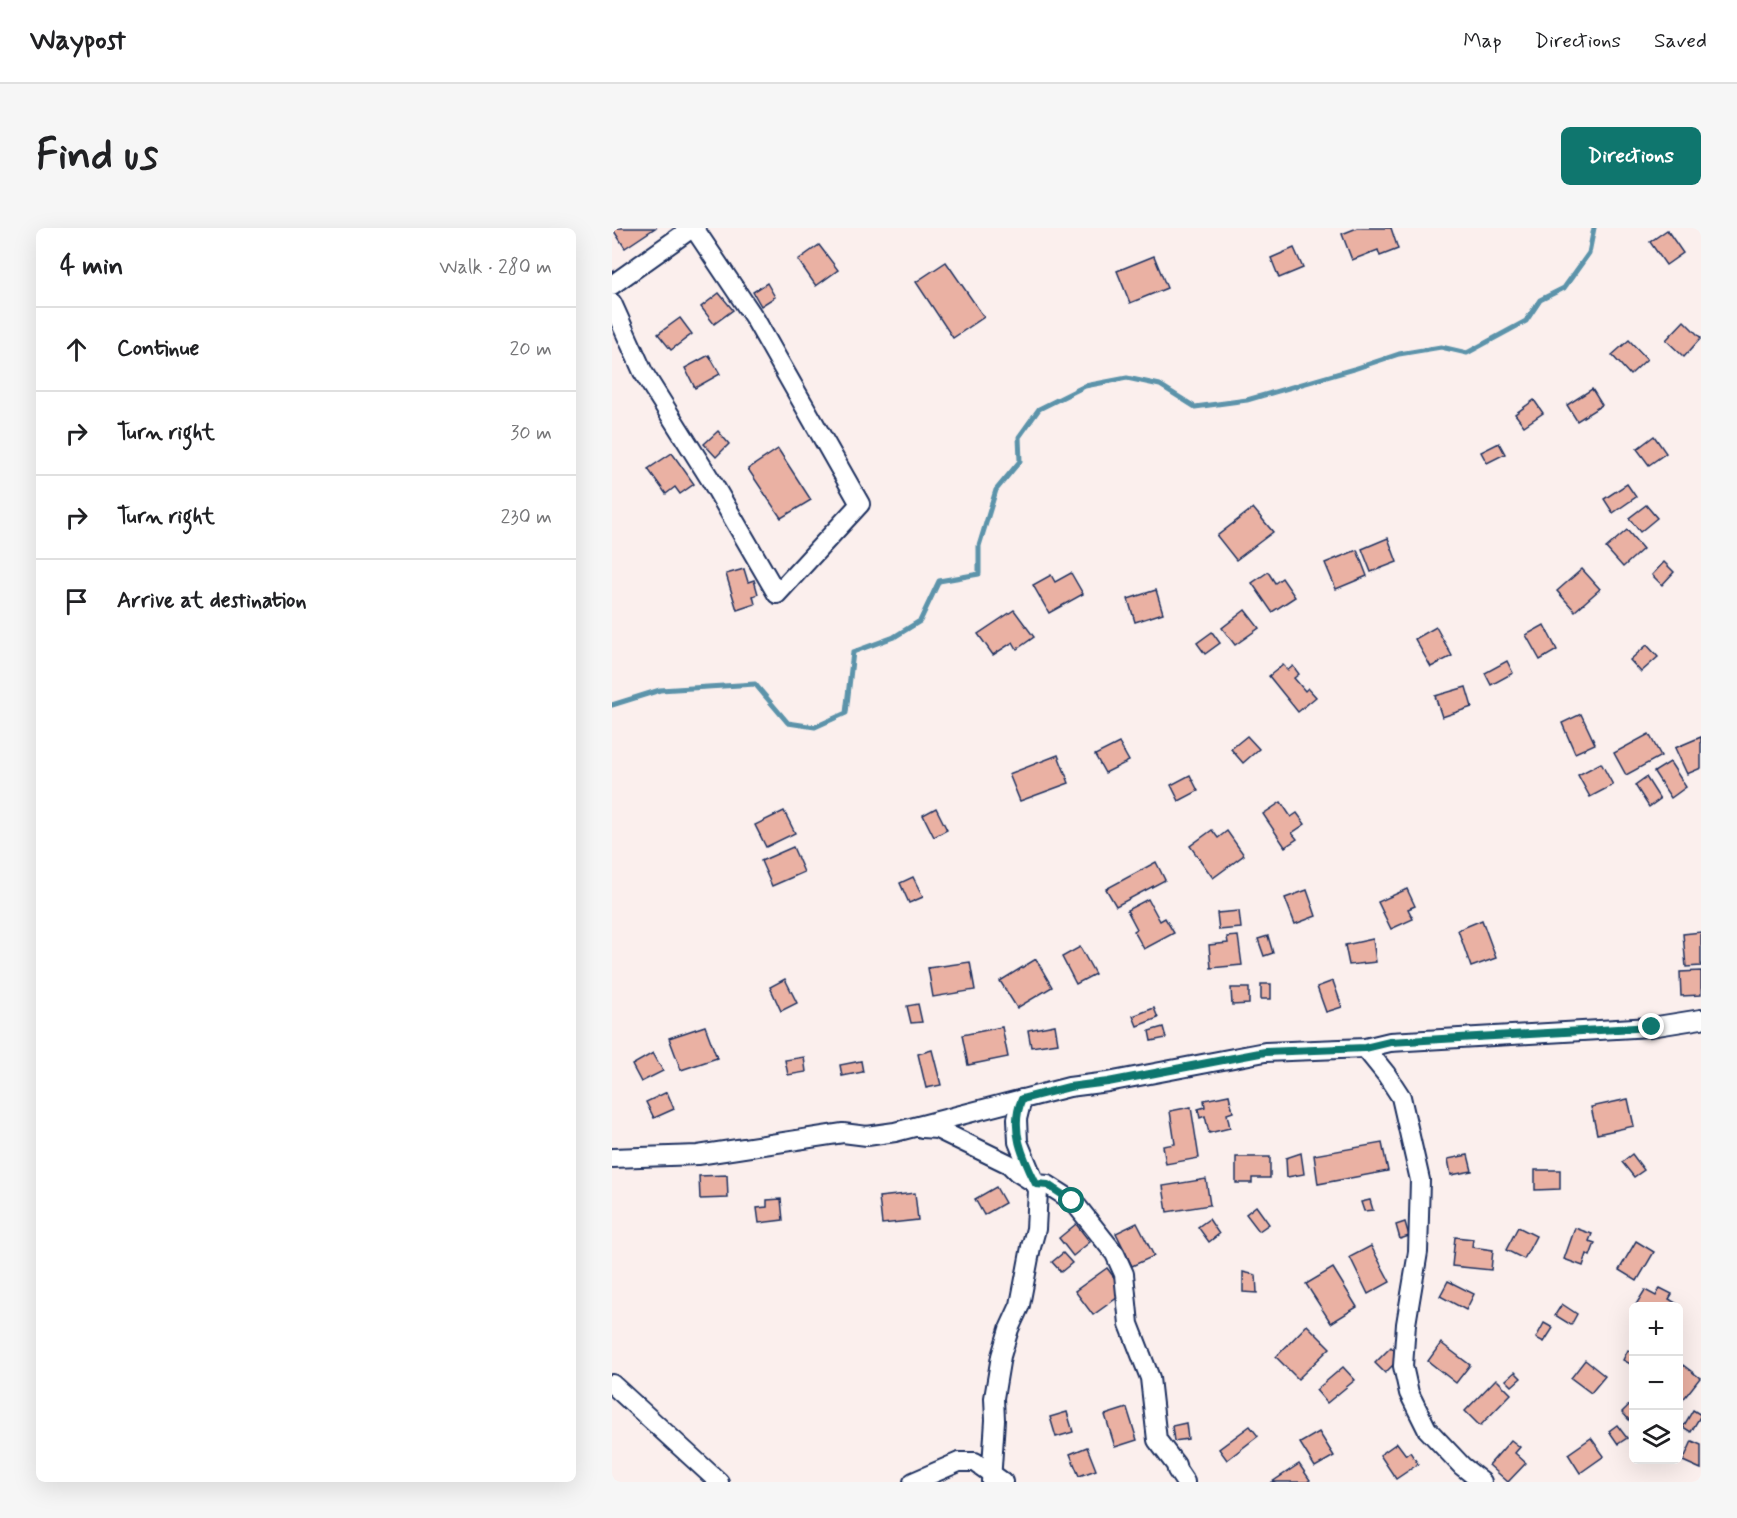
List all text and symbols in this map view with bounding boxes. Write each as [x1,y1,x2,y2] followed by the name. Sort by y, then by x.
[30,23,126,60] text: Waypost
[1463,27,1502,55] text: Map
[1535,27,1621,55] text: Directions
[1654,27,1707,55] text: Saved
[1561,127,1701,185] button: Directions
[36,129,158,184] text: Find us
[60,250,123,284] text: 4 min
[439,254,552,281] text: Walk · 280 m
[60,333,93,366] icon: ahead
[117,335,199,363] text: Continue
[509,336,552,363] text: 20 m
[60,417,93,450] icon: right
[117,419,215,447] text: Turn right
[510,420,552,447] text: 30 m
[60,501,93,534] icon: right
[117,503,215,531] text: Turn right
[500,504,552,531] text: 230 m
[60,585,93,618] icon: arrive
[117,587,307,615] text: Arrive at destination
[1638,1013,1664,1039] route end
[1058,1187,1084,1213] route start
[1629,1302,1683,1464] map controls
[1629,1302,1683,1356] button: +
[1629,1356,1683,1410] button: −
[1629,1410,1683,1464] button: layers

